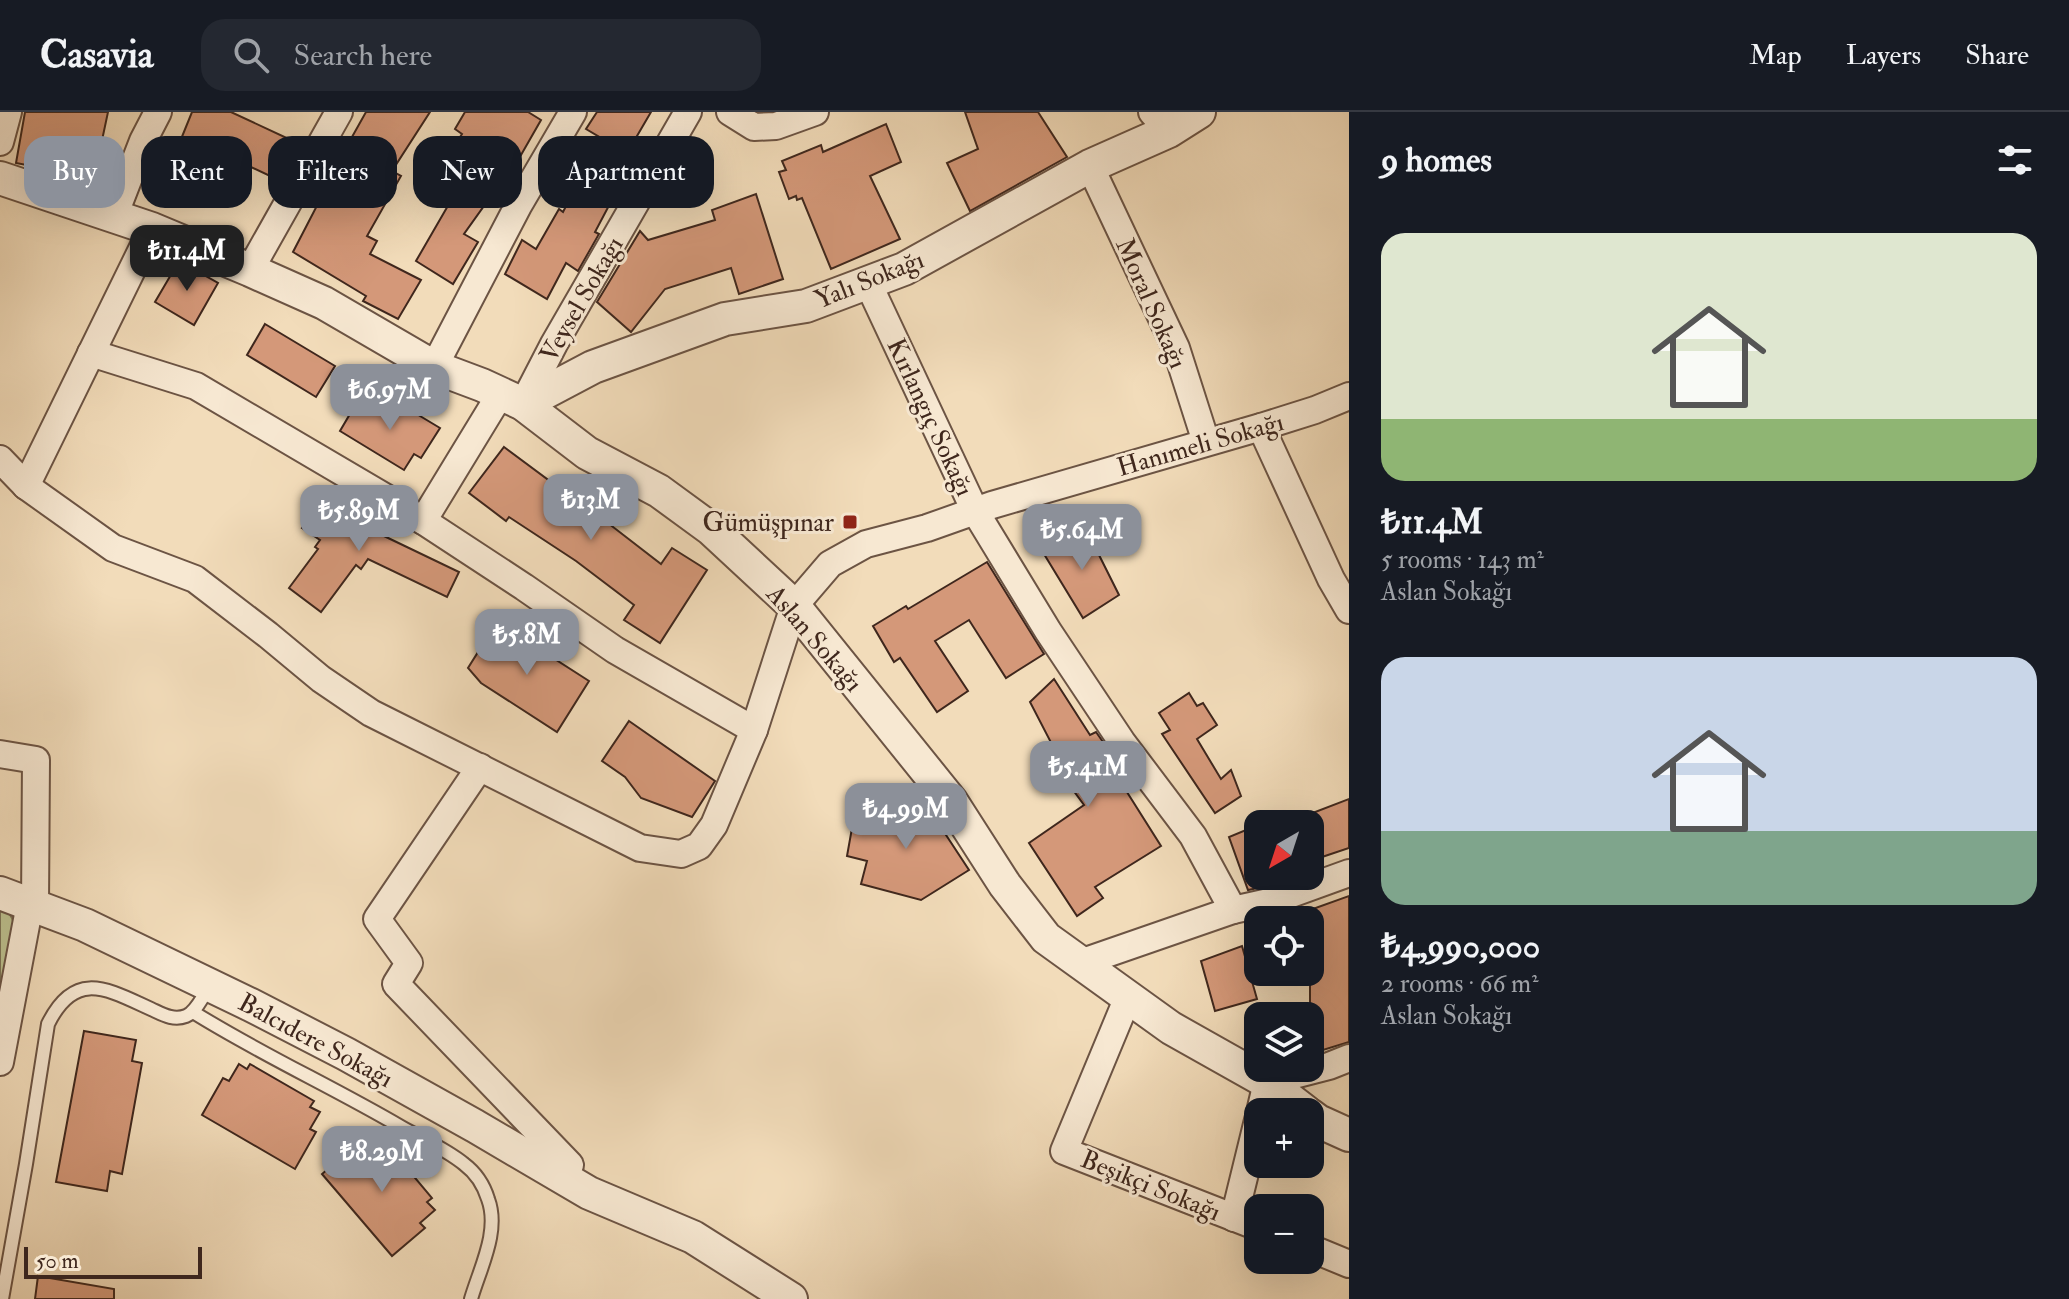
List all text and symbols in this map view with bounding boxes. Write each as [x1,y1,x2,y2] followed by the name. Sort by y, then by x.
[201,19,761,91] search box
[40,31,153,79] text: Casavia
[229,33,273,77] icon: search
[293,37,432,74] text: Search here
[1749,38,1802,73] text: Map
[1846,38,1921,73] text: Layers
[1965,38,2029,73] text: Share
[24,136,125,208] chip: Buy
[141,136,252,208] chip: Rent
[268,136,397,208] chip: Filters
[413,136,522,208] chip: New
[538,136,714,208] chip: Apartment
[1993,138,2037,182] icon: filters
[1381,139,1492,182] text: 9 homes
[122,225,252,293] pin: ₺11.4M
[533,231,631,368] street label: Veysel Sokağı
[1108,233,1194,374] street label: Moral Sokağı
[148,235,226,267] text: ₺11.4M
[810,244,929,316] street label: Yalı Sokağı
[1637,285,1781,429] icon: home
[880,333,981,502] street label: Kırlangıç Sokağı
[325,364,455,432] pin: ₺6.97M
[348,374,432,406] text: ₺6.97M
[1113,406,1287,484] street label: Hanımeli Sokağı
[544,474,638,542] pin: ₺13M
[561,484,621,516] text: ₺13M
[294,485,424,553] pin: ₺5.89M
[318,495,400,527] text: ₺5.89M
[1381,501,1483,544] text: ₺11.4M
[1017,504,1147,572] pin: ₺5.64M
[703,507,834,540] place label: Gümüşpınar
[841,513,859,531] marker: Gümüşpınar
[1040,514,1124,546] text: ₺5.64M
[1381,544,1544,576] text: 5 rooms · 143 m²
[1381,576,1512,608] text: Aslan Sokağı
[759,578,869,699] street label: Aslan Sokağı
[471,609,583,677] pin: ₺5.8M
[493,619,561,651] text: ₺5.8M
[1637,709,1781,853] icon: home
[1023,741,1153,809] pin: ₺5.41M
[1048,751,1128,783] text: ₺5.41M
[841,783,971,851] pin: ₺4.99M
[863,793,949,825] text: ₺4.99M
[1244,810,1324,890] north arrow
[1244,810,1324,1274] map controls
[1244,906,1324,986] button: locate
[1381,925,1540,968] text: ₺4,990,000
[1381,968,1539,1000] text: 2 rooms · 66 m²
[233,987,399,1095] street label: Balcıdere Sokağı
[1381,1000,1512,1032] text: Aslan Sokağı
[1244,1002,1324,1082] button: layers
[1244,1098,1324,1178] button: +
[317,1126,447,1194] pin: ₺8.29M
[340,1136,424,1168] text: ₺8.29M
[1076,1143,1225,1229] street label: Beşikçi Sokağı
[1244,1194,1324,1274] button: −
[24,1243,202,1279] scale bar
[36,1247,78,1275] text: 50 m

